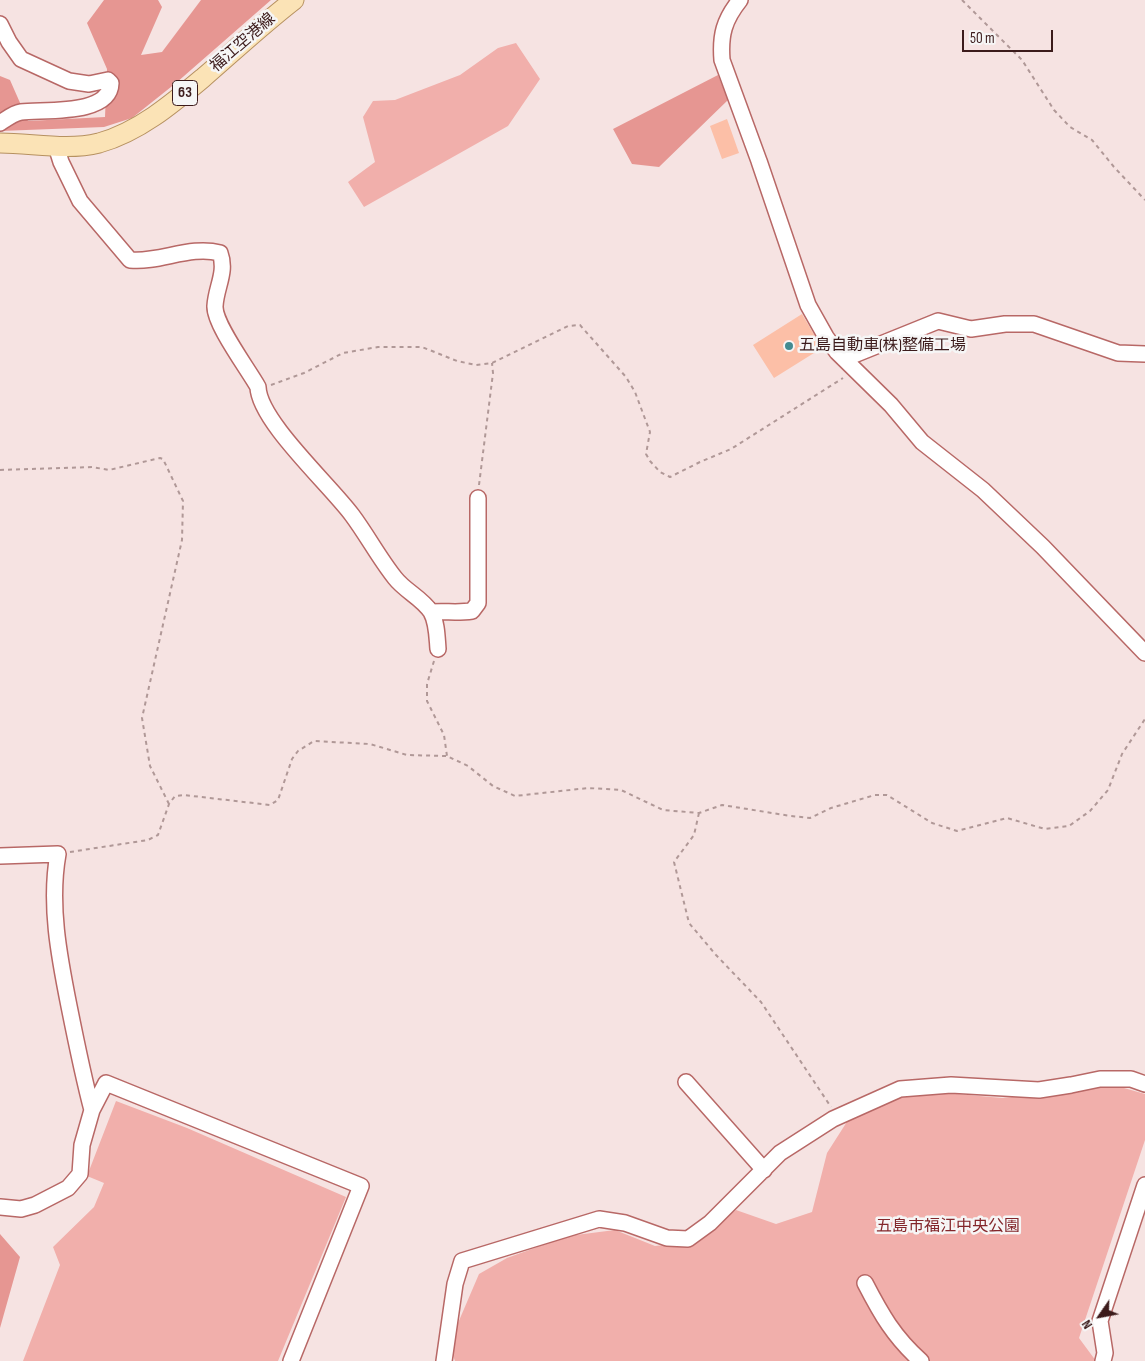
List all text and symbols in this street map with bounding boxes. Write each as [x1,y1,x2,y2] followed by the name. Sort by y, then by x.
[207,10,279,76] street label: 福江空港線
[965,20,1056,52] scale bar
[970,29,995,48] text: 50 m
[172,80,198,106] road number: 63
[799,336,966,356] place label: 五島自動車(株)整備工場
[783,340,795,352] marker: 五島自動車(株)整備工場
[876,1217,1020,1237] park label: 五島市福江中央公園
[1075,1291,1125,1341] north arrow
[1078,1317,1096,1332] text: N

